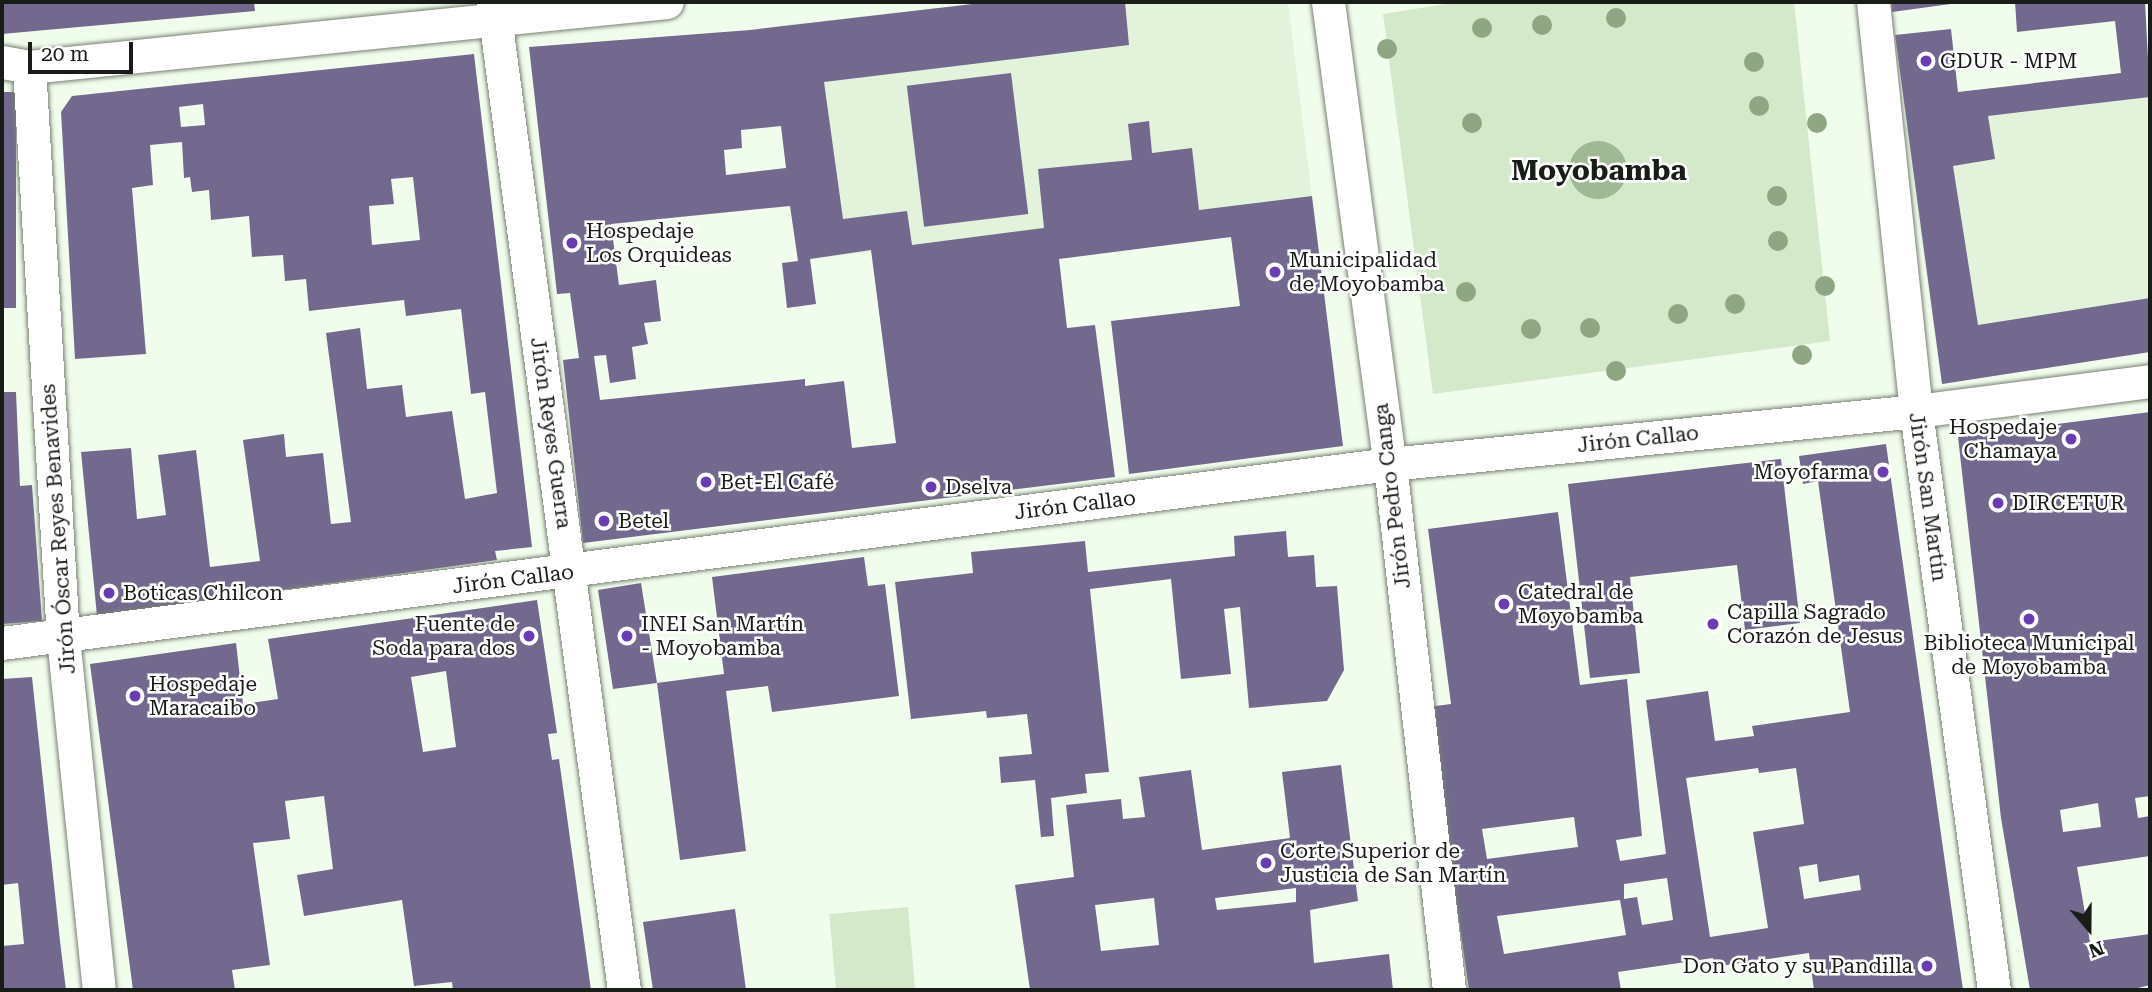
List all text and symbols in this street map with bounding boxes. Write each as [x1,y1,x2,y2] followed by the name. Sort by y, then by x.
[32,28,136,72] scale bar
[41,42,89,66] text: 20 m
[1940,48,2077,74] place label: GDUR - MPM
[1918,53,1934,69] marker: GDUR - MPM
[1511,154,1687,188] district label: Moyobamba
[586,218,732,268] place label: Hospedaje Los Orquideas
[564,235,580,251] marker: Hospedaje Los Orquideas
[1289,247,1445,297] place label: Municipalidad de Moyobamba
[1267,264,1283,280] marker: Municipalidad de Moyobamba
[525,336,577,530] street label: Jirón Reyes Guerra
[35,383,81,675] street label: Jirón Óscar Reyes Benavides
[1368,402,1416,590] street label: Jirón Pedro Canga
[1904,411,1952,583] street label: Jirón San Martín
[1949,414,2057,464] place label: Hospedaje Chamaya
[1576,420,1700,458] street label: Jirón Callao
[2063,431,2079,447] marker: Hospedaje Chamaya
[1754,459,1869,485] place label: Moyofarma
[1875,464,1891,480] marker: Moyofarma
[720,469,834,495] place label: Bet-El Café
[698,474,714,490] marker: Bet-El Café
[945,474,1012,500] place label: Dselva
[923,479,939,495] marker: Dselva
[1013,485,1137,525] street label: Jirón Callao
[2012,490,2124,516] place label: DIRCETUR
[1990,495,2006,511] marker: DIRCETUR
[618,508,669,534] place label: Betel
[596,513,612,529] marker: Betel
[451,559,575,599] street label: Jirón Callao
[1518,579,1643,629] place label: Catedral de Moyobamba
[123,580,283,606] place label: Boticas Chilcon
[101,585,117,601] marker: Boticas Chilcon
[1496,596,1512,612] marker: Catedral de Moyobamba
[1727,599,1903,649] place label: Capilla Sagrado Corazón de Jesus
[372,611,515,661] place label: Fuente de Soda para dos
[641,611,804,661] place label: INEI San Martín - Moyobamba
[2021,611,2037,627] marker: Biblioteca Municipal de Moyobamba
[1705,616,1721,632] marker: Capilla Sagrado Corazón de Jesus
[521,628,537,644] marker: Fuente de Soda para dos
[619,628,635,644] marker: INEI San Martín - Moyobamba
[1923,630,2135,680] place label: Biblioteca Municipal de Moyobamba
[149,671,257,721] place label: Hospedaje Maracaibo
[127,688,143,704] marker: Hospedaje Maracaibo
[1280,838,1506,888] place label: Corte Superior de Justicia de San Martín
[1258,855,1274,871] marker: Corte Superior de Justicia de San Martín
[2054,894,2124,964] north arrow
[2086,936,2107,963] text: N
[1683,953,1913,979] place label: Don Gato y su Pandilla
[1919,958,1935,974] marker: Don Gato y su Pandilla

